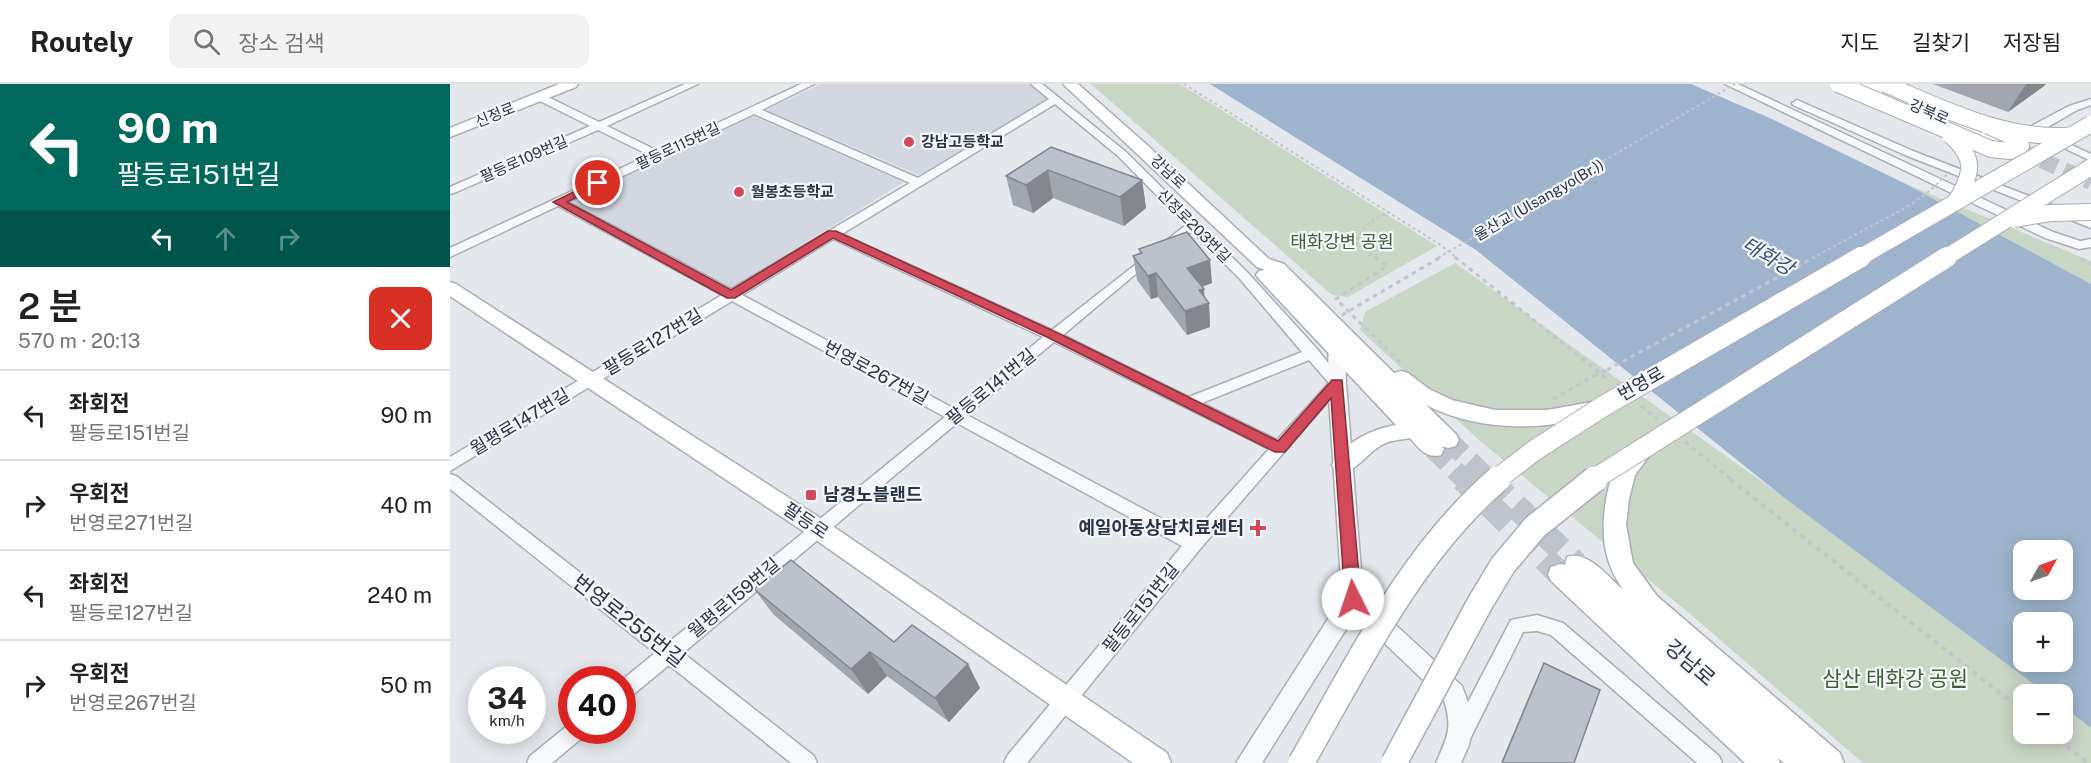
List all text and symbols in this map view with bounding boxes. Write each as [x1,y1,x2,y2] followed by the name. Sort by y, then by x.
[169,14,589,68] search box
[30,25,133,58] text: Routely
[190,25,223,58] icon: search
[238,30,325,56] text: 장소 검색
[1840,30,1879,55] text: 지도
[1912,30,1970,55] text: 길찾기
[2003,30,2061,55] text: 저장됨
[1907,96,1952,127] street label: 강북로
[472,99,517,130] street label: 신정로
[117,103,219,152] text: 90 m
[18,108,96,186] icon: left
[633,119,723,172] street label: 팔등로115번길
[478,132,570,185] street label: 팔등로109번길
[921,133,1004,150] place label: 강남고등학교
[902,135,916,149] marker: 강남고등학교
[1147,151,1189,192] street label: 강남로
[1471,156,1607,244] street label: 울산교 (Ulsangyo(Br.))
[572,157,623,208] pin
[117,158,280,190] text: 팔등로151번길
[581,166,614,199] icon: arrive
[751,183,834,200] place label: 월봉초등학교
[732,185,746,199] marker: 월봉초등학교
[1154,186,1234,266] street label: 신정로203번길
[146,222,179,255] icon: left
[209,222,242,255] icon: ahead
[272,222,305,255] icon: right
[1290,231,1394,252] park label: 태화강변 공원
[1738,232,1800,281] water label: 태화강
[18,285,82,327] text: 2 분
[369,287,432,350] button: close
[599,304,706,379] street label: 팔등로127번길
[18,329,140,353] text: 570 m · 20:13
[820,336,932,409] street label: 번영로267번길
[942,344,1040,429] street label: 팔등로141번길
[1614,362,1668,405] street label: 번영로
[466,384,573,459] street label: 월평로147번길
[69,390,130,416] text: 좌회전
[18,399,51,432] icon: left
[381,402,432,428] text: 90 m
[69,421,190,445] text: 팔등로151번길
[69,480,130,506] text: 우회전
[823,484,922,505] place label: 남경노블랜드
[804,488,818,502] marker: 남경노블랜드
[18,489,51,522] icon: right
[380,492,432,518] text: 40 m
[780,498,833,543] street label: 팔등로
[69,511,193,535] text: 번영로271번길
[1078,517,1244,538] place label: 예일아동상담치료센터
[1249,519,1267,537] marker: 예일아동상담치료센터
[2013,540,2073,600] north arrow
[2013,540,2073,744] map controls
[684,553,784,642] street label: 월평로159번길
[1098,559,1183,657] street label: 팔등로151번길
[1321,567,1385,631] position arrow
[568,569,691,672] street label: 번영로255번길
[69,570,130,596] text: 좌회전
[18,579,51,612] icon: left
[367,582,432,608] text: 240 m
[69,601,193,625] text: 팔등로127번길
[2013,612,2073,672] button: +
[1660,634,1720,691] street label: 강남로
[69,660,130,686] text: 우회전
[558,666,636,744] speed limit sign: 40
[1822,666,1968,691] park label: 삼산 태화강 공원
[18,669,51,702] icon: right
[380,672,432,698] text: 50 m
[487,680,527,716] text: 34
[2013,684,2073,744] button: −
[69,691,197,715] text: 번영로267번길
[489,712,525,729] text: km/h

